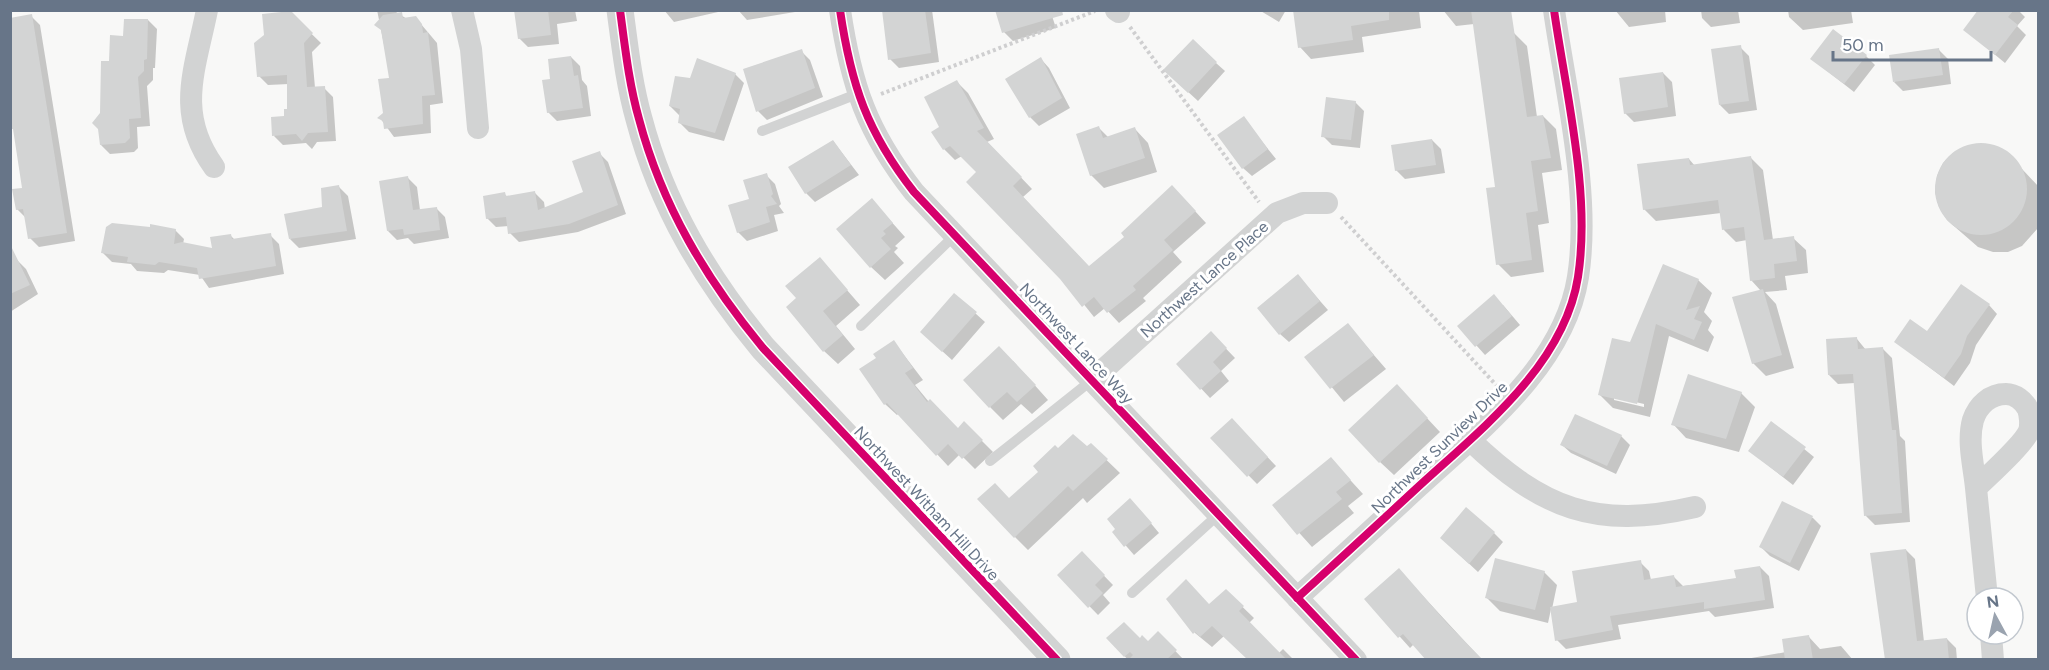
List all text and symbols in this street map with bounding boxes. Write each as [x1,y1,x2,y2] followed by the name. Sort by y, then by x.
[1833,24,1990,62] scale bar
[1842,34,1884,56] text: 50 m
[1136,217,1272,342] street label: Northwest Lance Place
[1016,279,1138,408] street label: Northwest Lance Way
[1367,377,1512,517] street label: Northwest Sunview Drive
[850,422,1003,585] street label: Northwest Witham Hill Drive
[1965,586,2025,646] north arrow
[1986,591,2000,612] text: N

